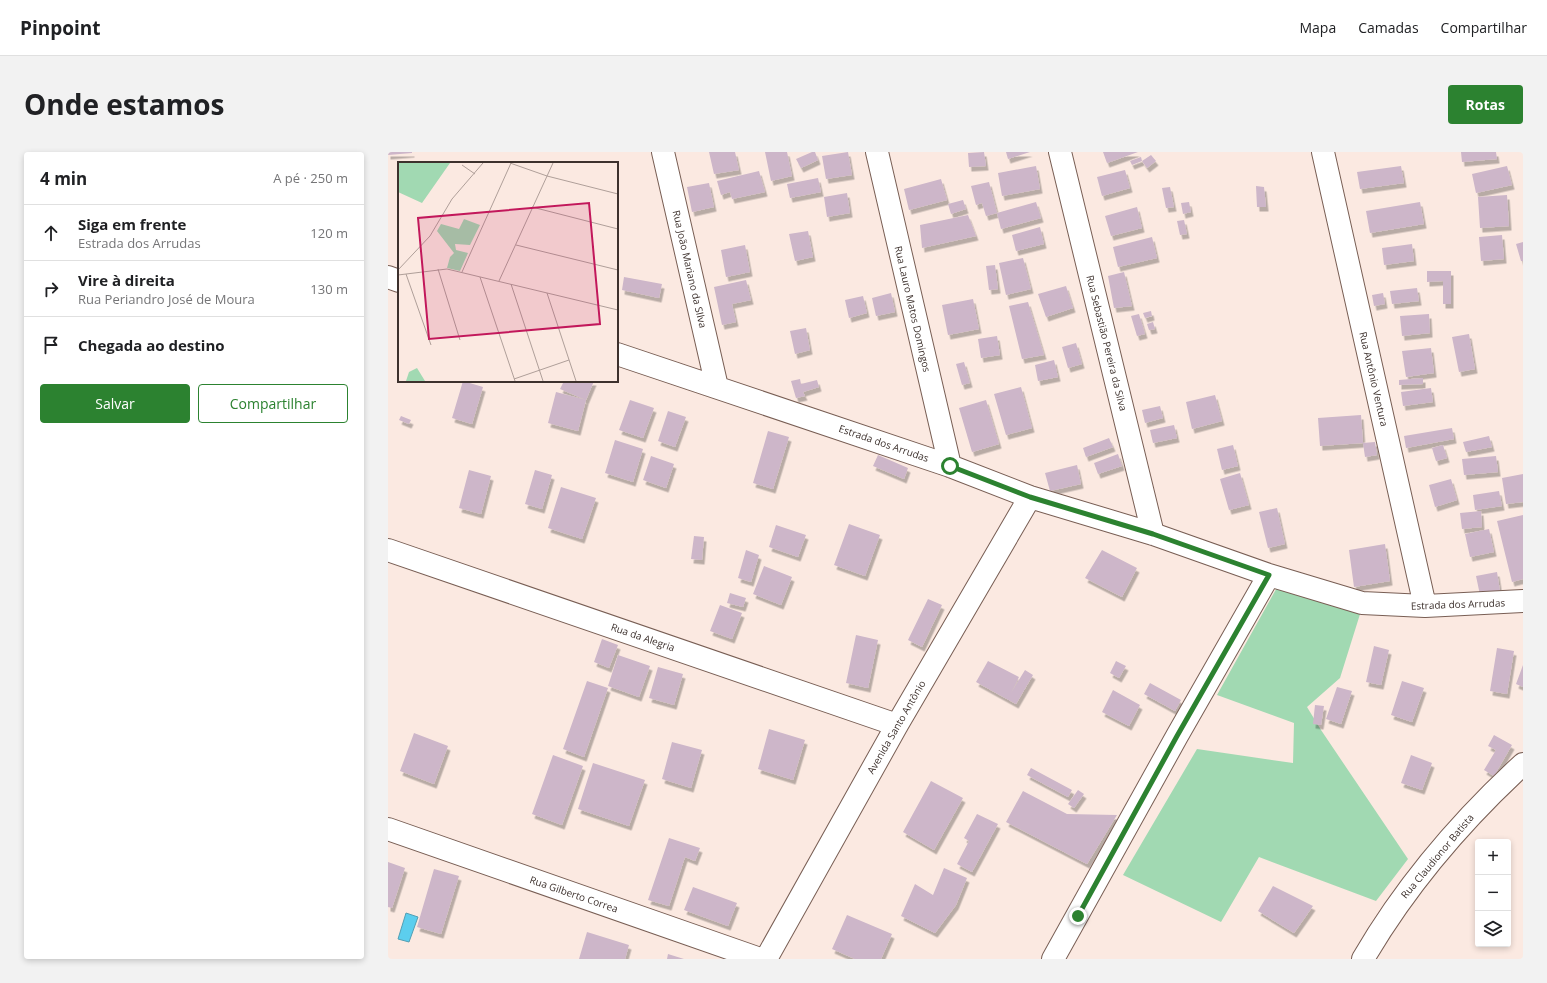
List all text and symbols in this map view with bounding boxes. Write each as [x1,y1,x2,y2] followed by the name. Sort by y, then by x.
[20,15,101,41] text: Pinpoint
[1300,18,1336,37] text: Mapa
[1358,18,1419,37] text: Camadas
[1441,18,1527,37] text: Compartilhar
[24,85,225,123] text: Onde estamos
[1448,85,1523,124] button: Rotas
[398,162,618,382] inset map
[40,167,87,190] text: 4 min
[273,169,348,187] text: A pé · 250 m
[670,209,710,329] street label: Rua João Mariano da SIlva
[78,214,186,234] text: Siga em frente
[40,222,62,244] icon: ahead
[310,224,348,242] text: 120 m
[78,234,201,252] text: Estrada dos Arrudas
[892,245,934,374] street label: Rua Lauro Matos Domingos
[78,270,175,290] text: Vire à direita
[1083,274,1131,412] street label: Rua Sebastião Pereira da Silva
[40,278,62,300] icon: right
[310,280,348,298] text: 130 m
[78,290,255,308] text: Rua Periandro José de Moura
[1356,330,1392,428] street label: Rua Antônio Ventura
[40,334,62,356] icon: arrive
[78,335,225,355] text: Chegada ao destino
[40,384,190,423] button: Salvar
[198,384,348,423] button: Compartilhar
[837,421,931,465] street label: Estrada dos Arrudas
[941,457,959,475] route start
[1411,595,1506,613] street label: Estrada dos Arrudas
[609,620,677,654] street label: Rua da Alegria
[863,678,929,776] street label: Avenida Santo Antônio
[1397,811,1477,901] street label: Rua Claudionor Batista
[1475,839,1511,947] map controls
[1475,839,1511,875] button: +
[528,872,620,916] street label: Rua Gilberto Correa
[1475,875,1511,911] button: −
[1069,907,1087,925] route end
[1475,911,1511,947] button: layers

